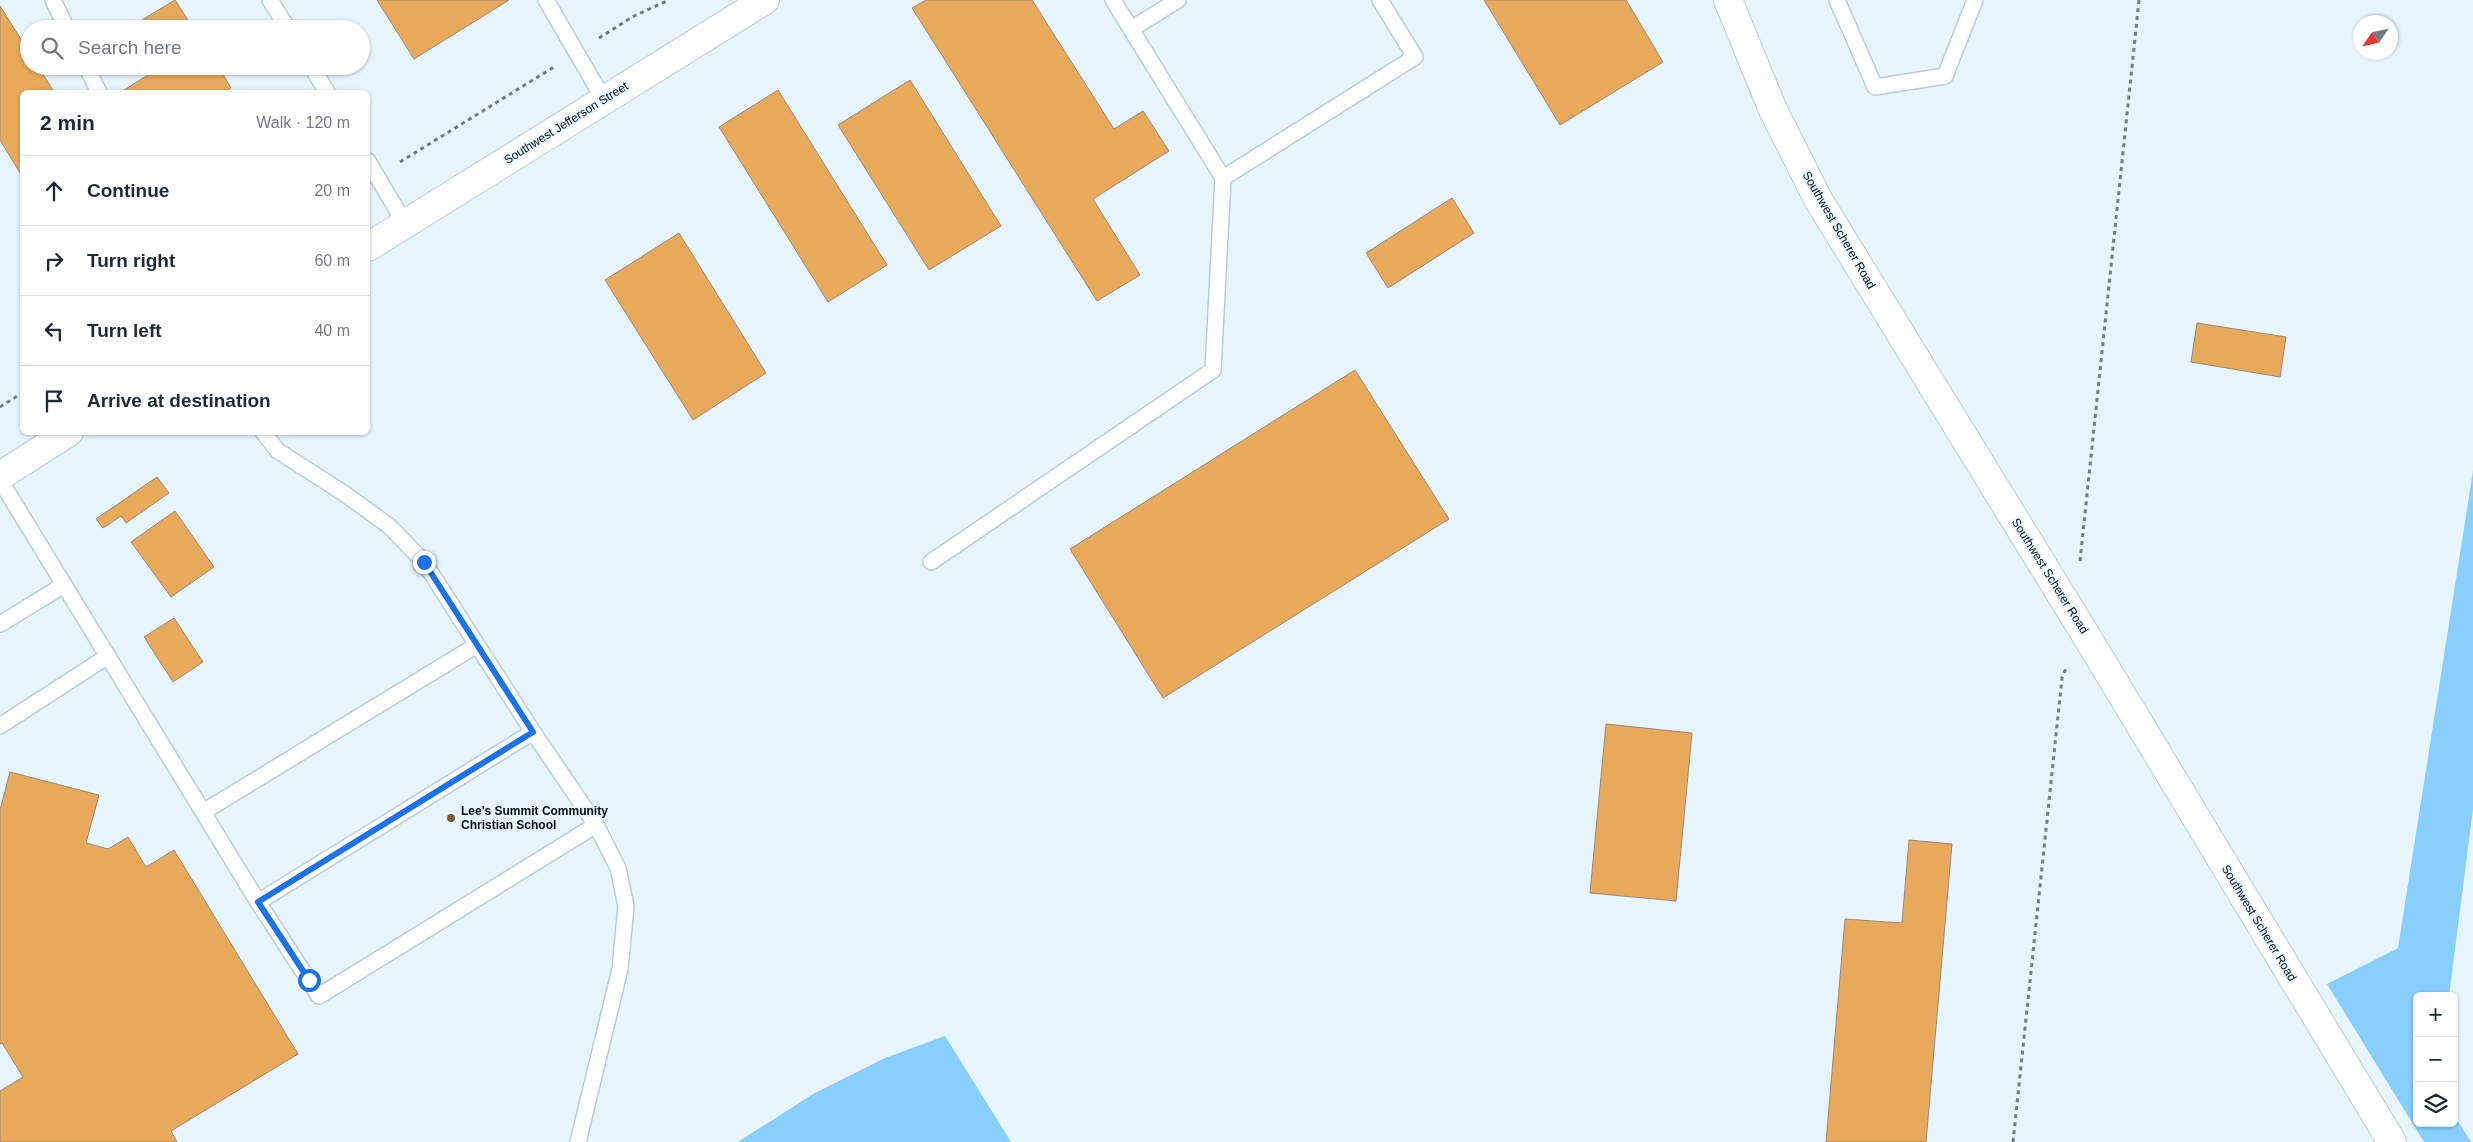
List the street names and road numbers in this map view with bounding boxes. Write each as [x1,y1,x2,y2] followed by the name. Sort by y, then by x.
[501,79,631,167] street label: Southwest Jefferson Street
[1800,169,1878,291] street label: Southwest Scherer Road
[2009,516,2091,636] street label: Southwest Scherer Road
[2219,862,2299,984] street label: Southwest Scherer Road

